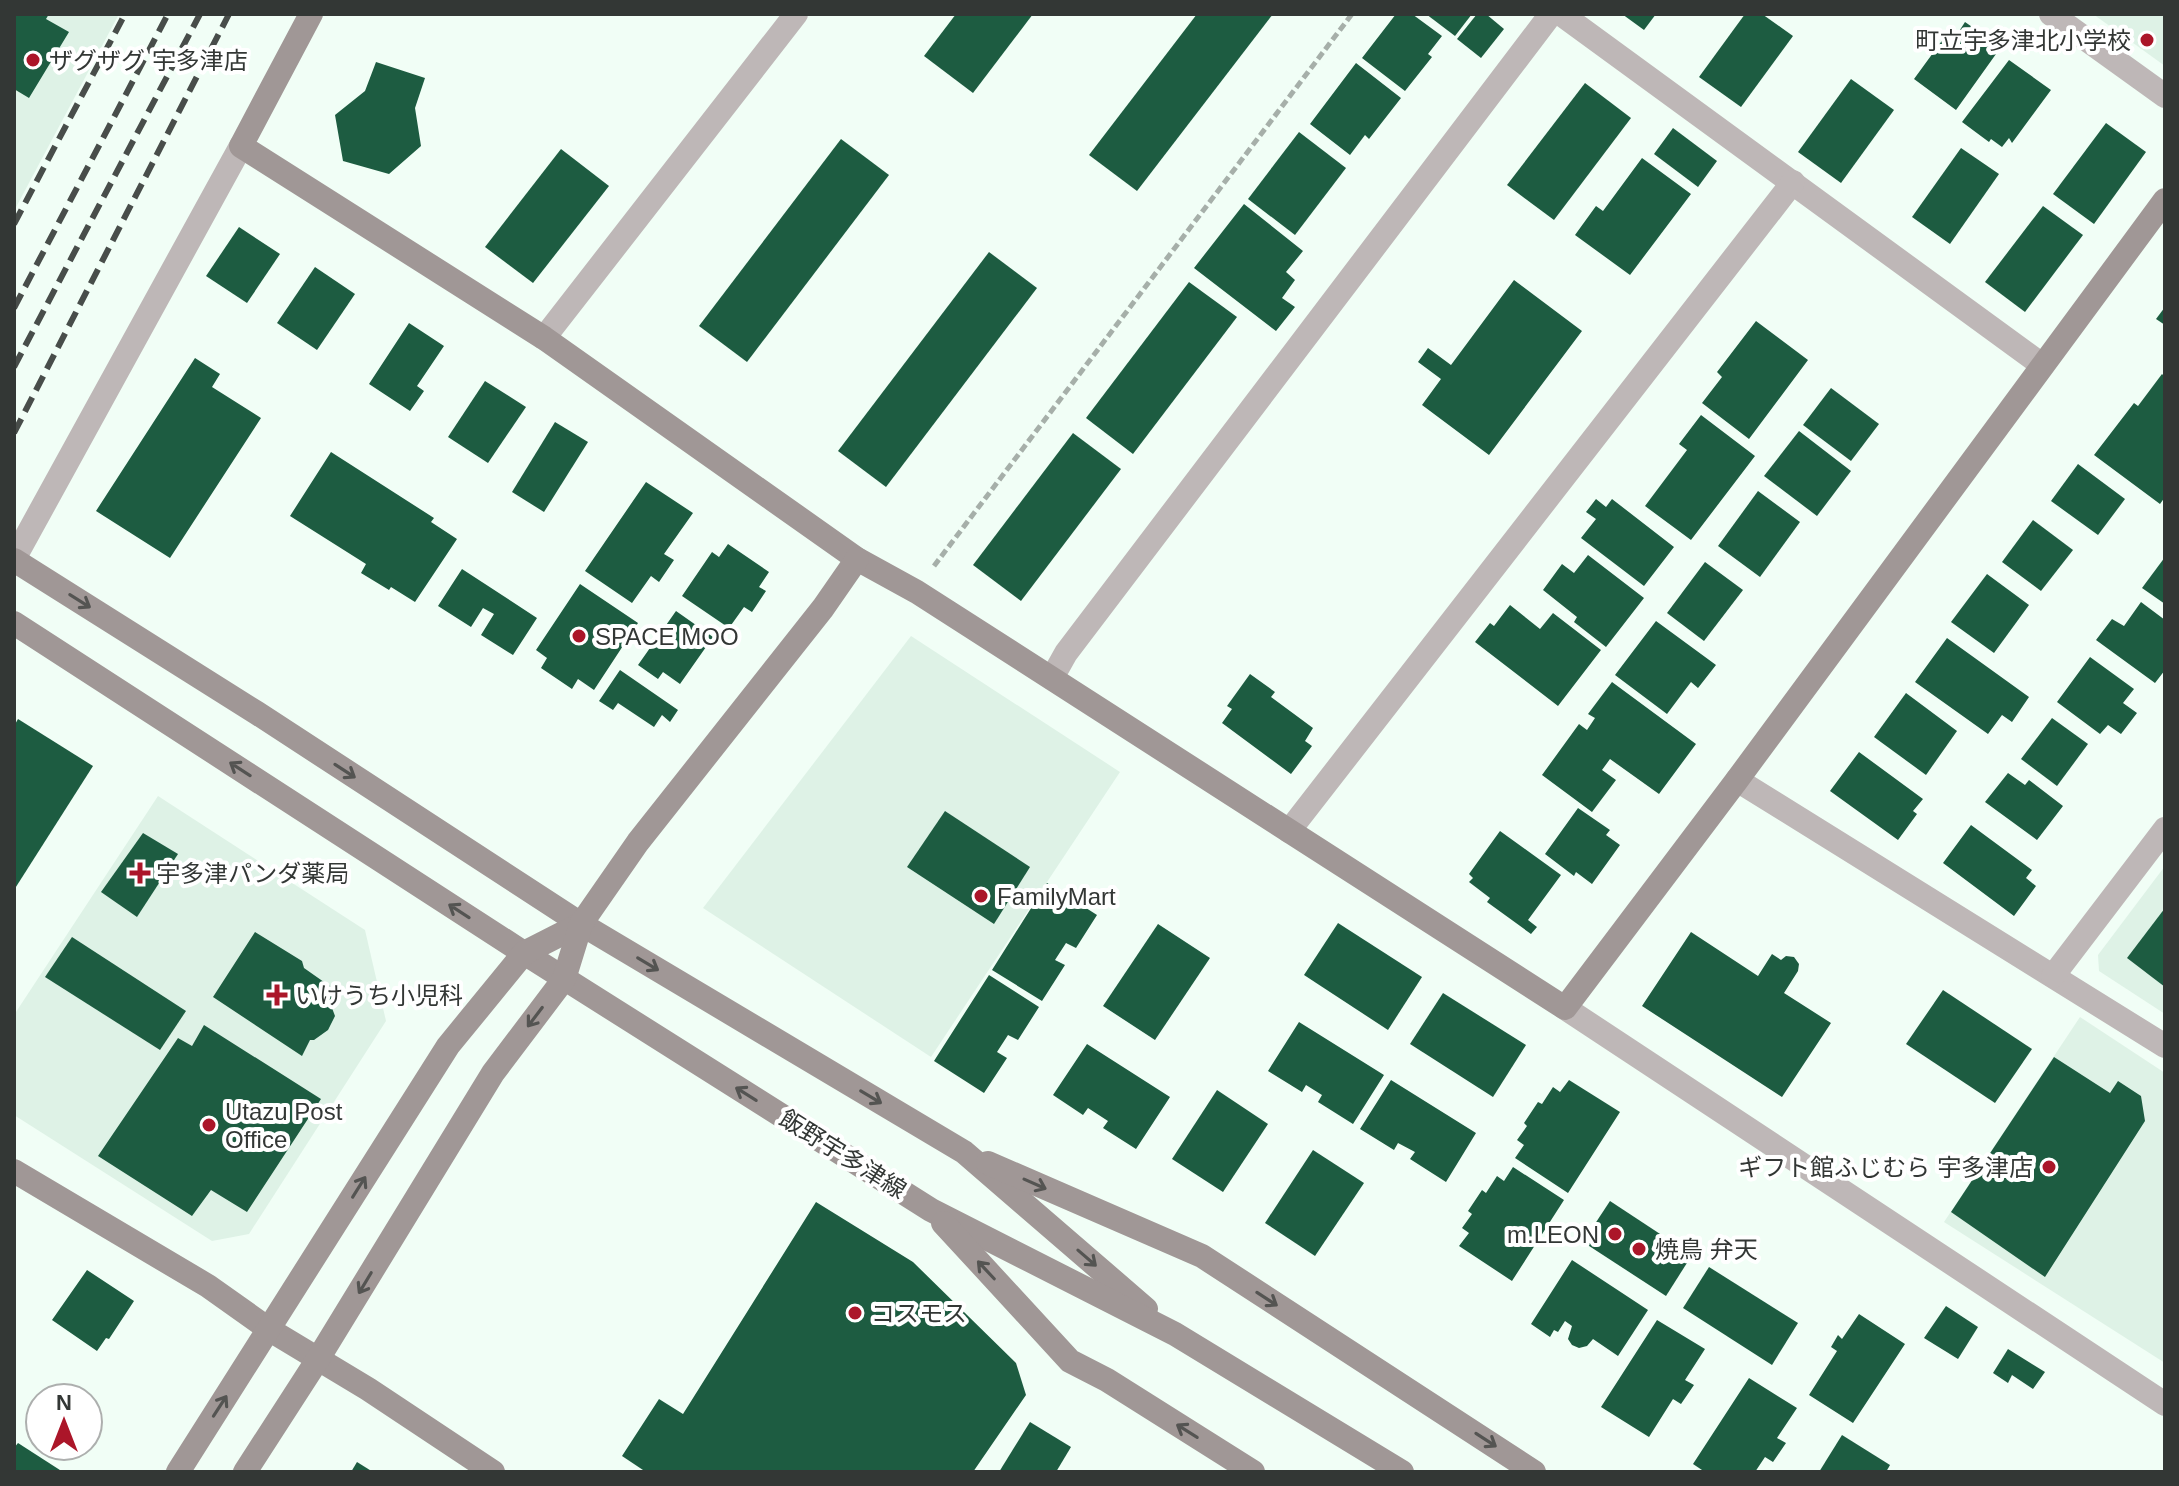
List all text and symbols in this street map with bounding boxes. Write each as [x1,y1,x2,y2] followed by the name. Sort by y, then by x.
[1915,27,2131,54] place label: 町立宇多津北小学校
[2138,31,2156,49] marker: 町立宇多津北小学校
[49,47,248,74] place label: ザグザグ 宇多津店
[24,51,42,69] marker: ザグザグ 宇多津店
[68,594,91,610] one-way arrow
[595,623,739,650] place label: SPACE MOO
[570,627,588,645] marker: SPACE MOO
[230,761,252,778] one-way arrow
[334,762,356,779] one-way arrow
[156,860,349,887] place label: 宇多津パンダ薬局
[131,864,149,882] marker: 宇多津パンダ薬局
[997,883,1116,910] place label: FamilyMart
[972,887,990,905] marker: FamilyMart
[448,902,470,919] one-way arrow
[636,956,659,972] one-way arrow
[295,982,463,1009] place label: いけうち小児科
[266,984,288,1006] marker: いけうち小児科
[527,1006,544,1028] one-way arrow
[736,1085,758,1102] one-way arrow
[859,1090,882,1106] one-way arrow
[225,1098,343,1153] place label: Utazu Post Office
[775,1104,911,1204] street label: 飯野宇多津線
[200,1116,218,1134] marker: Utazu Post Office
[1738,1154,2033,1181] place label: ギフト館ふじむら 宇多津店
[2040,1158,2058,1176] marker: ギフト館ふじむら 宇多津店
[352,1176,368,1199] one-way arrow
[1022,1177,1047,1192] one-way arrow
[1507,1221,1599,1248] place label: m.LEON
[1606,1225,1624,1243] marker: m.LEON
[1655,1236,1758,1263] place label: 焼鳥 弁天
[1630,1240,1648,1258] marker: 焼鳥 弁天
[1076,1249,1096,1267] one-way arrow
[978,1260,996,1280] one-way arrow
[356,1271,372,1294] one-way arrow
[1256,1291,1278,1307] one-way arrow
[871,1300,967,1327] place label: コスモス
[846,1304,864,1322] marker: コスモス
[24,1382,104,1462] north arrow
[56,1390,72,1415] text: N
[212,1396,229,1418] one-way arrow
[1176,1422,1199,1438] one-way arrow
[1474,1432,1496,1449] one-way arrow

